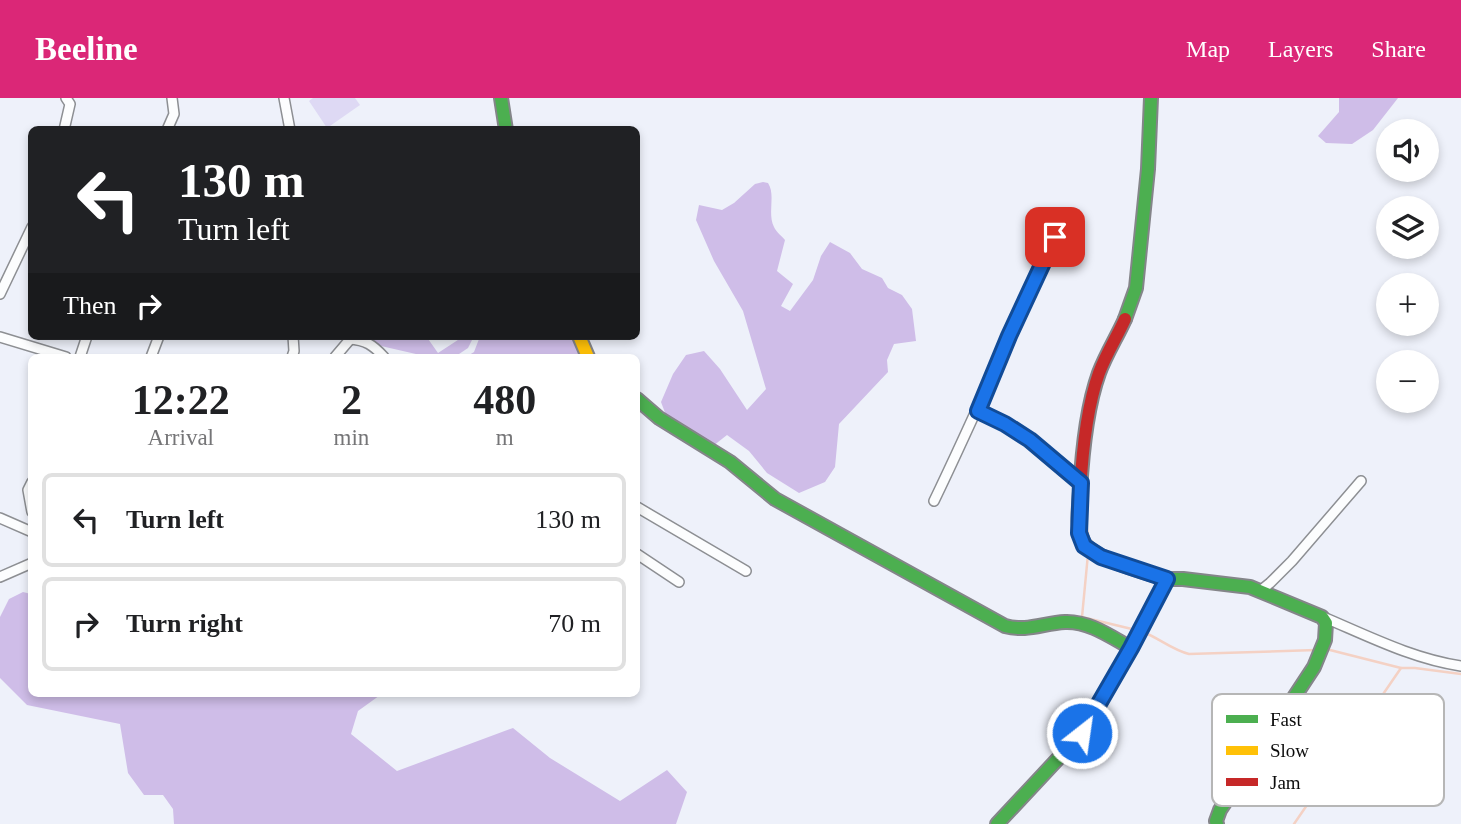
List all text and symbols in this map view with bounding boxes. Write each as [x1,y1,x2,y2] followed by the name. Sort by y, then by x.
[35,31,138,67] text: Beeline
[1186,36,1230,62] text: Map
[1268,36,1333,62] text: Layers
[1371,36,1426,62] text: Share
[1376,119,1439,413] map controls
[1376,119,1439,182] button: sound
[178,153,305,208] text: 130 m
[63,154,154,245] icon: left
[1376,196,1439,259] button: layers
[1025,207,1085,267] pin
[178,211,290,247] text: Turn left
[1036,218,1074,256] icon: arrive
[1376,273,1439,336] button: +
[130,287,168,325] icon: right
[63,291,116,320] text: Then
[1376,350,1439,413] button: −
[132,377,230,423] text: 12:22
[341,377,362,423] text: 2
[473,377,536,423] text: 480
[148,425,214,450] text: Arrival
[334,425,369,450] text: min
[496,425,514,450] text: m
[67,501,105,539] icon: left
[126,505,224,534] text: Turn left
[535,505,601,534] text: 130 m
[67,605,105,643] icon: right
[126,609,243,638] text: Turn right
[548,609,601,638] text: 70 m
[1212,694,1444,806] legend
[1045,696,1119,770] position arrow
[1270,709,1302,730] text: Fast
[1270,740,1309,761] text: Slow
[1270,772,1301,793] text: Jam

